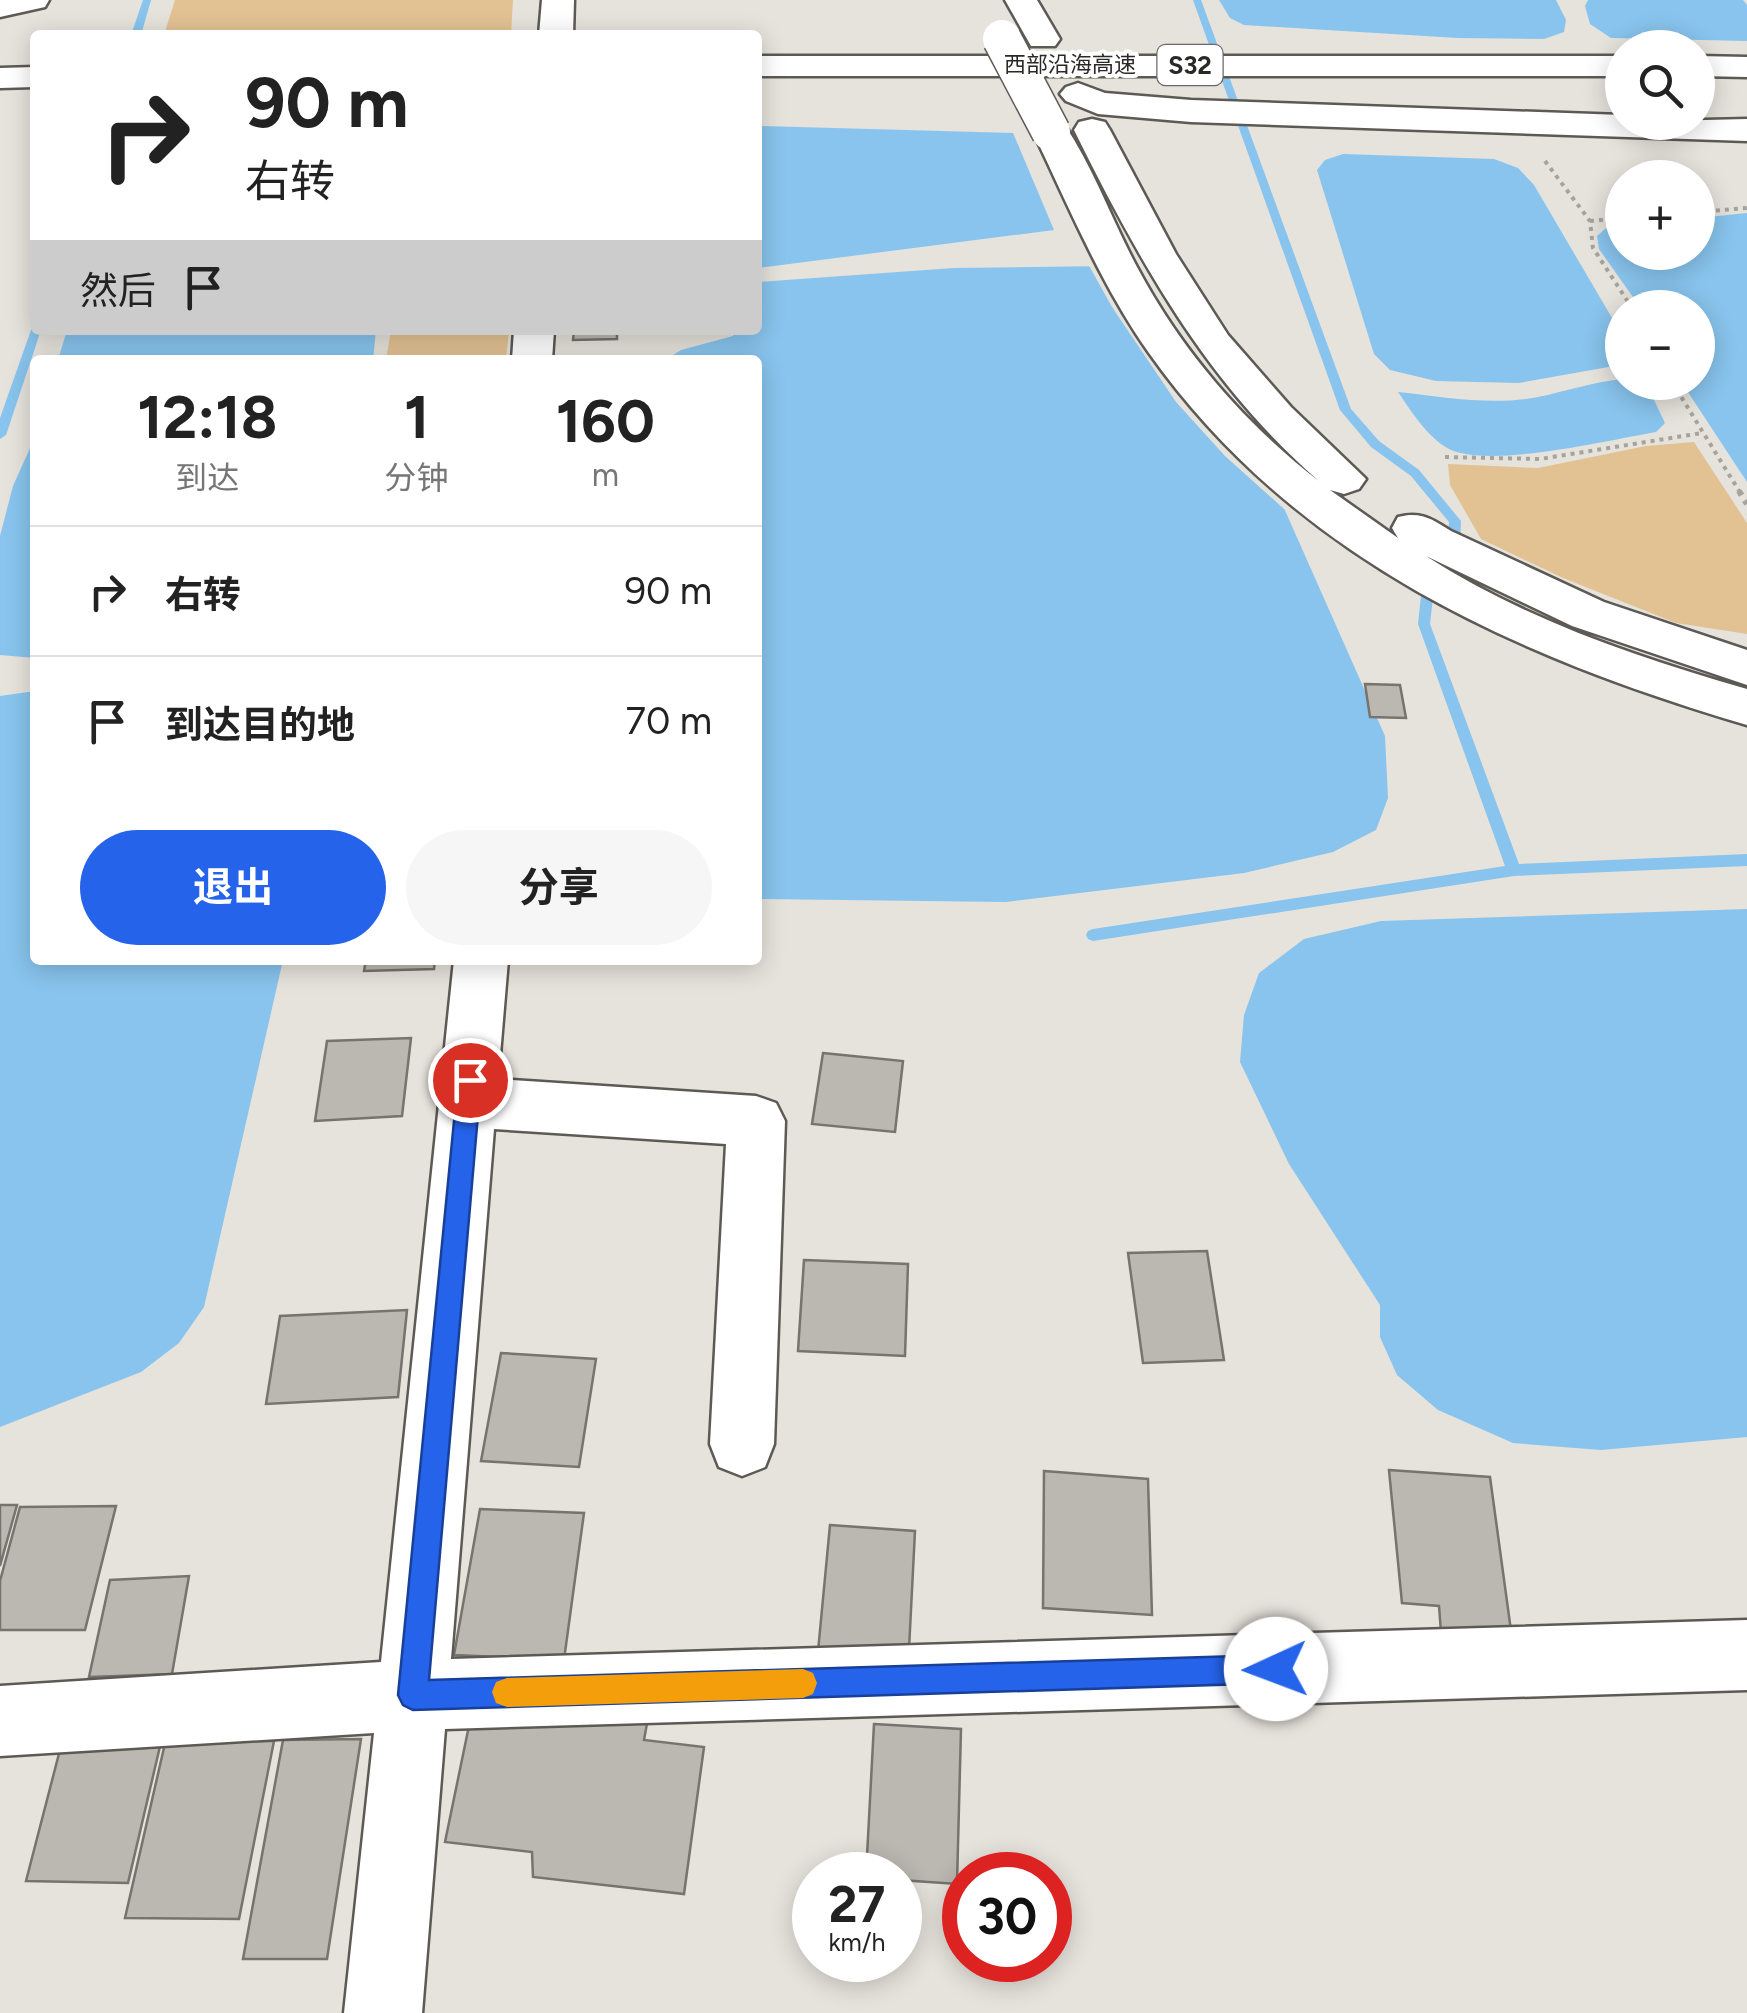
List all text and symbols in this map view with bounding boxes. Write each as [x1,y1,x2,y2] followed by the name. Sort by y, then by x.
[1605,30,1715,400] map controls
[1605,30,1715,140] button: search
[1158,45,1222,85] road number: S32
[1004,51,1136,78] street label: 西部沿海高速
[245,60,409,145] text: 90 m
[80,70,210,200] icon: right
[245,154,335,208] text: 右转
[1605,160,1715,270] button: +
[176,260,231,315] icon: arrive
[80,268,156,314] text: 然后
[1605,290,1715,400] button: −
[137,381,277,453] text: 12:18
[404,381,429,453] text: 1
[556,385,655,457] text: 160
[592,456,619,494] text: m
[175,459,239,497] text: 到达
[385,459,449,497] text: 分钟
[80,564,135,619] icon: right
[624,568,712,614] text: 90 m
[165,572,241,618] text: 右转
[80,694,135,749] icon: arrive
[626,698,712,744] text: 70 m
[165,702,355,748] text: 到达目的地
[80,830,386,945] button: 退出
[406,830,712,945] button: 分享
[428,1038,513,1123] pin
[443,1053,498,1108] icon: arrive
[1224,1617,1328,1721] position arrow
[942,1852,1072,1982] speed limit sign: 30
[829,1874,885,1935] text: 27
[828,1927,886,1957] text: km/h

